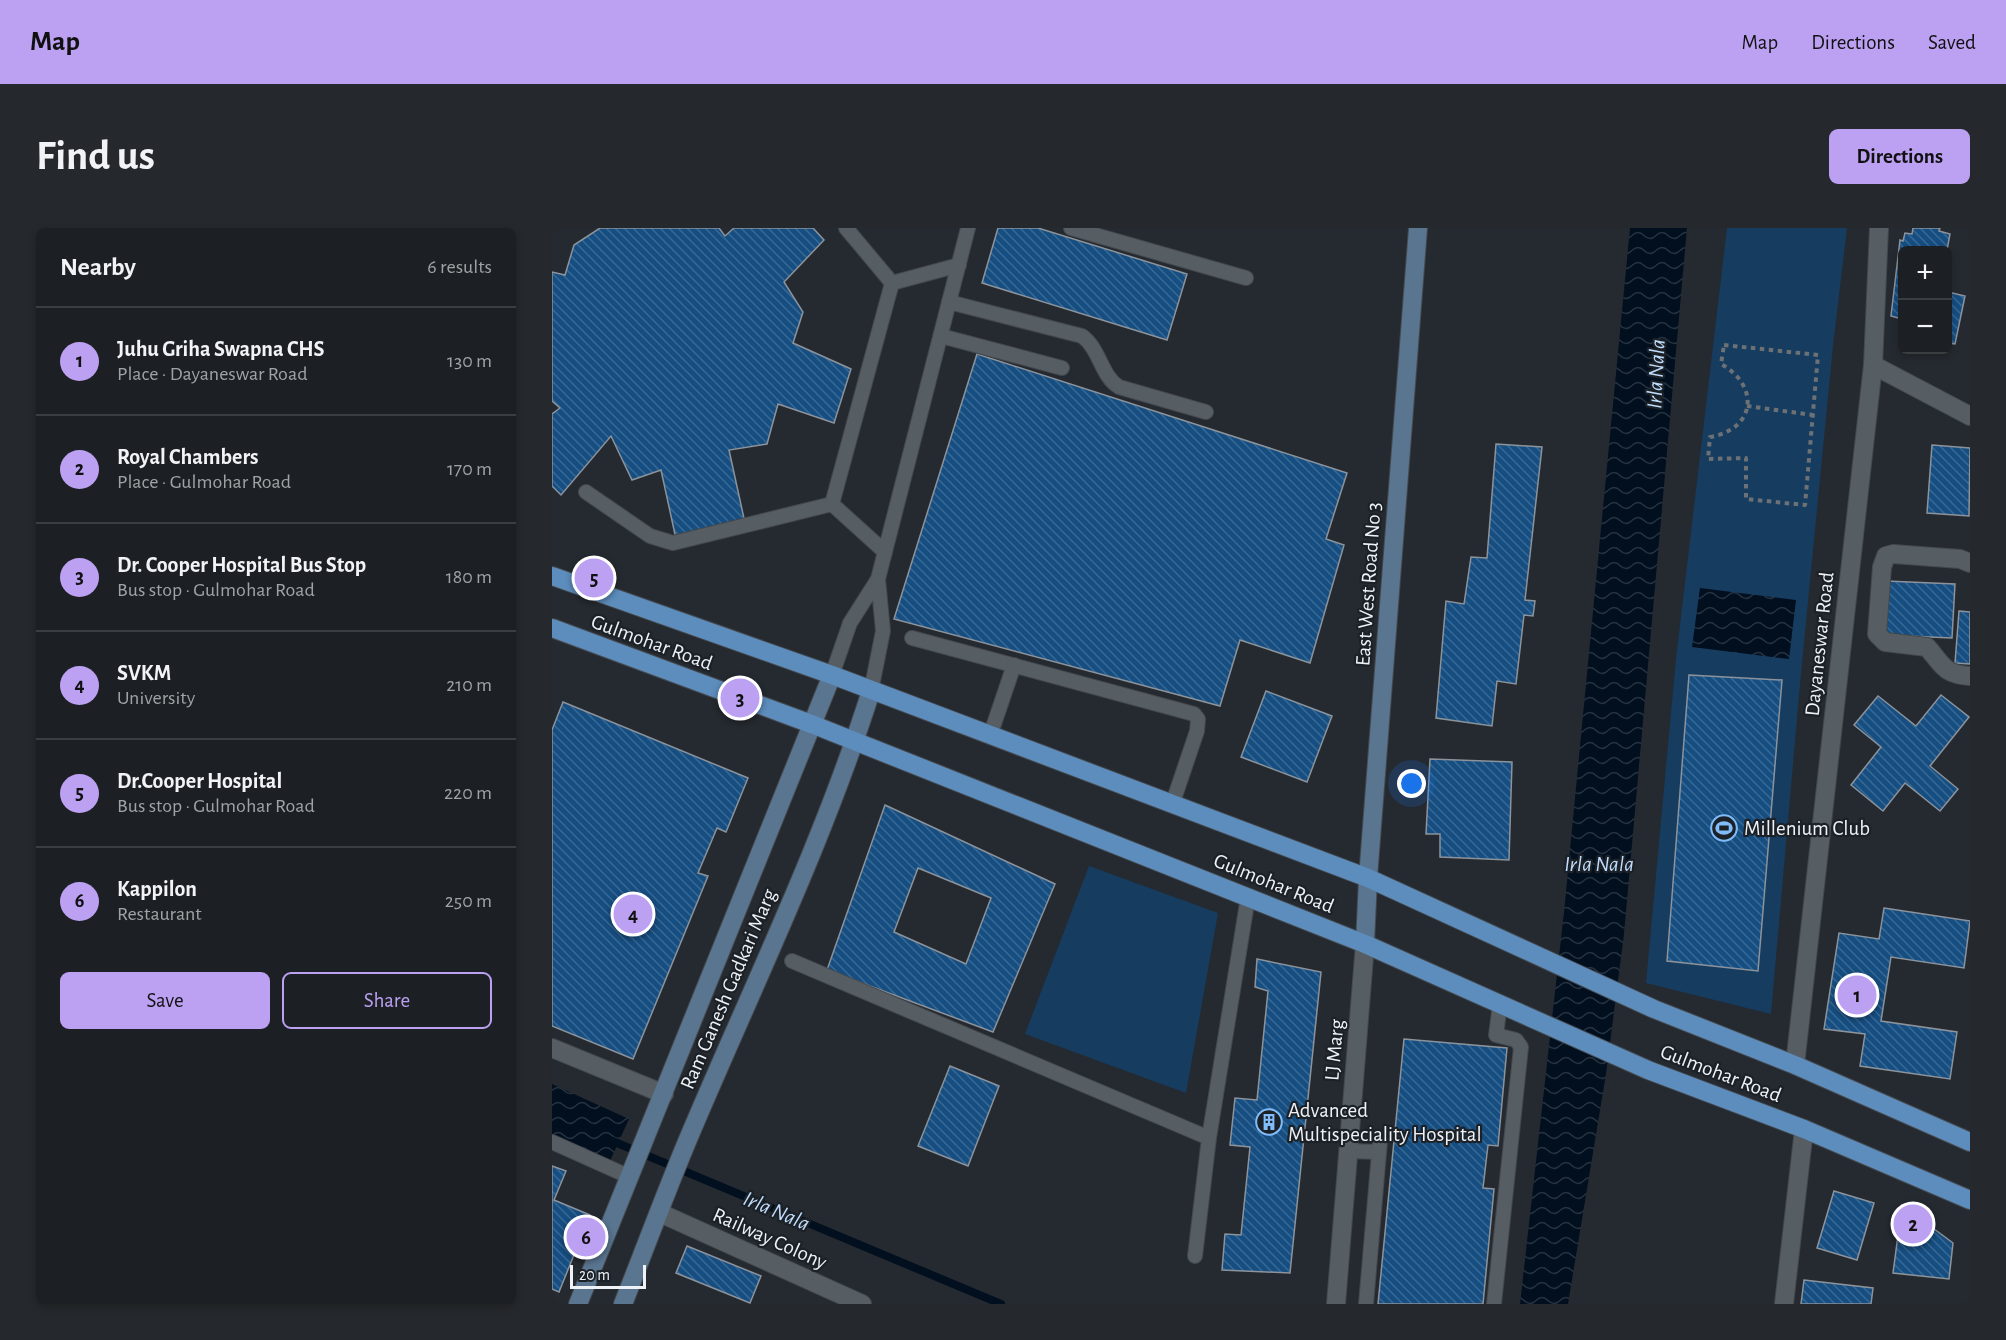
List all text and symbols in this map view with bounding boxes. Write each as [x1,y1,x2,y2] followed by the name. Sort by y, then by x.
[30,28,80,56] text: Map
[1742,32,1778,53] text: Map
[1811,32,1895,53] text: Directions
[1928,32,1976,53] text: Saved
[1829,129,1970,184] button: Directions
[36,135,155,177] text: Find us
[1898,246,1952,354] map controls
[1898,246,1952,300] button: +
[60,254,136,280] text: Nearby
[427,257,492,277] text: 6 results
[1898,300,1952,354] button: −
[117,338,325,360] text: Juhu Griha Swapna CHS
[1643,339,1669,409] water label: Irla Nala
[76,351,83,371] text: 1
[447,351,492,371] text: 130 m
[117,364,308,384] text: Place · Dayaneswar Road
[117,446,258,468] text: Royal Chambers
[75,459,84,479] text: 2
[447,459,492,479] text: 170 m
[117,472,291,492] text: Place · Gulmohar Road
[1352,501,1385,667] street label: East West Road No 3
[117,554,366,576] text: Dr. Cooper Hospital Bus Stop
[574,556,614,600] pin: 5
[75,567,84,587] text: 3
[446,567,492,587] text: 180 m
[1801,571,1838,717] street label: Dayaneswar Road
[117,580,315,600] text: Bus stop · Gulmohar Road
[588,611,715,674] street label: Gulmohar Road
[117,662,171,684] text: SVKM
[74,675,85,695] text: 4
[446,675,492,695] text: 210 m
[720,676,759,720] pin: 3
[117,688,195,708] text: University
[1397,769,1426,798] your location
[117,770,282,792] text: Dr.Cooper Hospital
[75,783,84,803] text: 5
[444,783,492,803] text: 220 m
[117,796,315,816] text: Bus stop · Gulmohar Road
[1709,813,1739,843] sports icon: Millenium Club
[1744,818,1870,839] place label: Millenium Club
[1211,850,1337,917] street label: Gulmohar Road
[1564,853,1634,875] water label: Irla Nala
[117,878,197,900] text: Kappilon
[677,885,780,1092] street label: Ram Ganesh Gadkari Marg
[75,891,84,911] text: 6
[445,891,492,911] text: 250 m
[614,892,652,936] pin: 4
[117,904,202,924] text: Restaurant
[60,972,270,1029] button: Save
[282,972,492,1029] button: Share
[1838,972,1876,1017] pin: 1
[1321,1018,1348,1082] street label: LJ Marg
[1657,1041,1784,1106] street label: Gulmohar Road
[1288,1100,1482,1145] place label: Advanced Multispeciality Hospital
[1254,1107,1284,1137] building icon: Advanced Multispeciality Hospital
[740,1187,813,1235] water label: Irla Nala
[1894,1202,1932,1246] pin: 2
[710,1204,830,1273] street label: Railway Colony
[567,1214,606,1260] pin: 6
[570,1262,646,1290] scale bar
[579,1267,610,1283] text: 20 m

